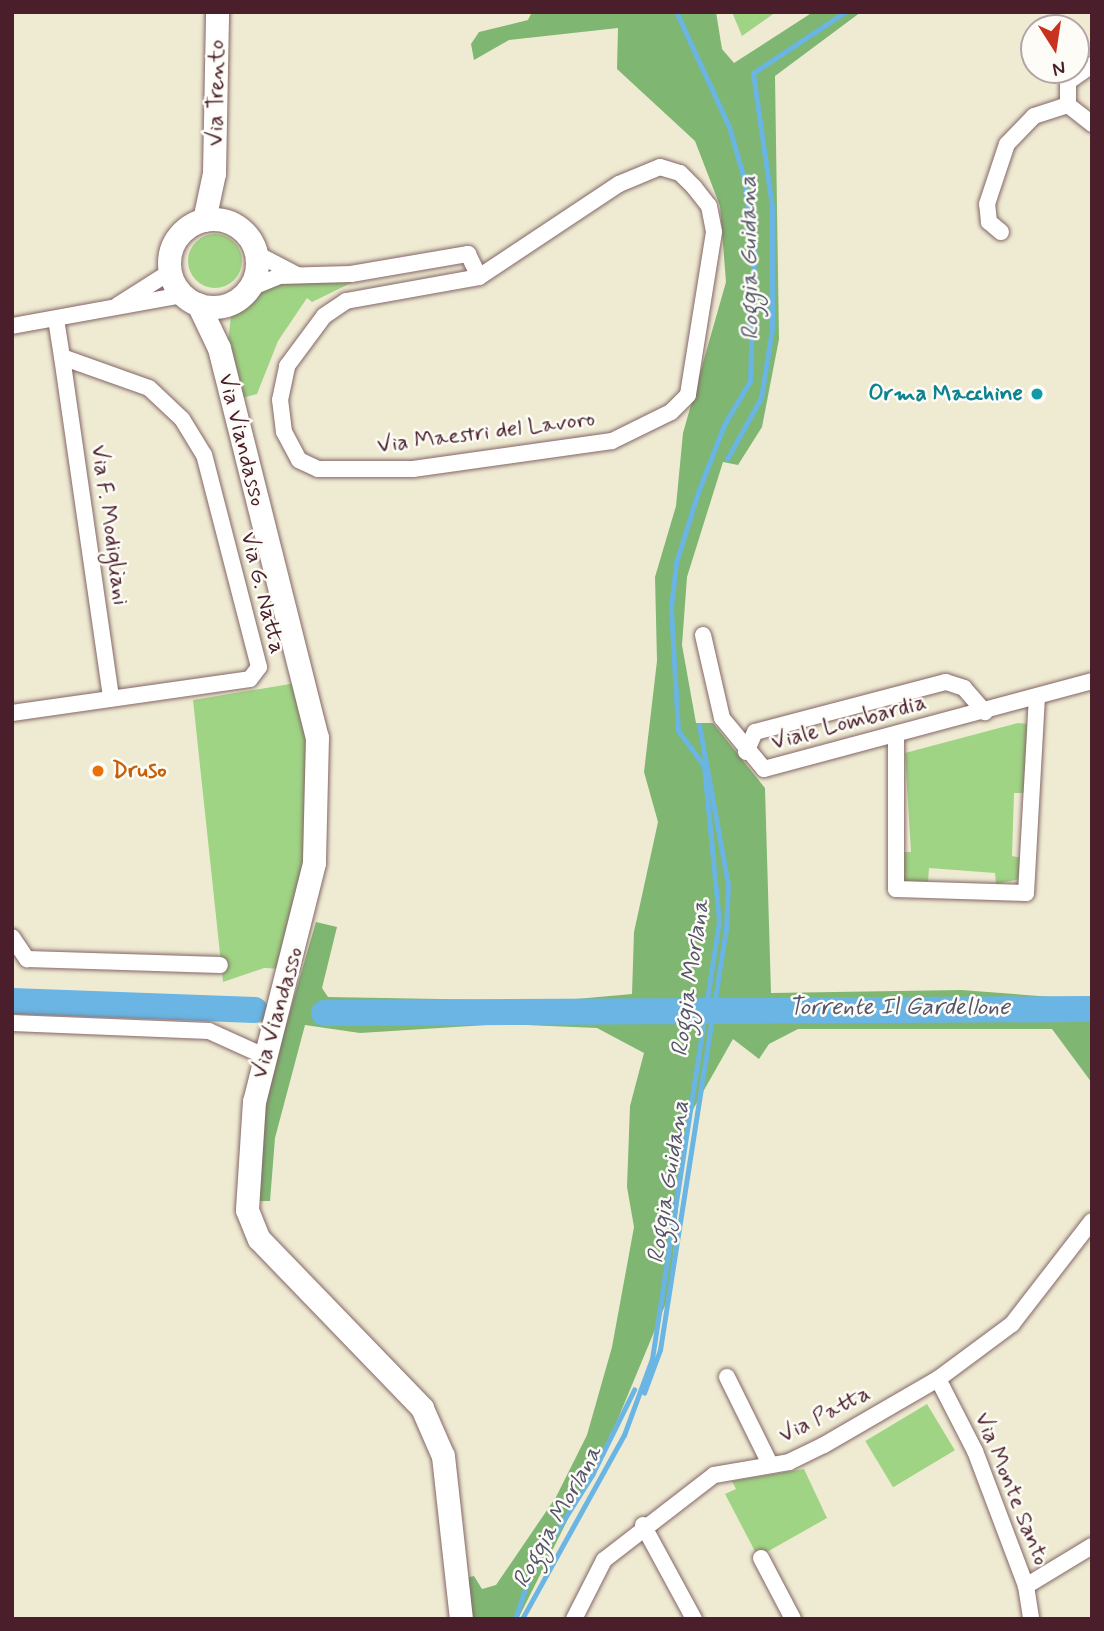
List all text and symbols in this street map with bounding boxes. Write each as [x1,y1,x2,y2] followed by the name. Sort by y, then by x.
[1020,14,1090,84] north arrow
[202,40,232,146] street label: Via Trento
[1050,55,1068,82] text: N
[734,176,766,340] water label: Roggia Guidana
[211,370,271,510] street label: Via Viandasso
[869,380,1023,408] place label: Orma Macchine
[1029,386,1045,402] marker: Orma Macchine
[378,406,594,460] street label: Via Maestri del Lavoro
[84,443,134,607] street label: Via F. Modigliani
[233,529,291,657] street label: Via G. Natta
[767,689,931,757] street label: Viale Lombardia
[112,757,167,785] place label: Druso
[90,763,106,779] marker: Druso
[666,898,716,1058] water label: Roggia Morlana
[246,943,310,1083] street label: Via Viandasso
[785,994,1013,1022] water label: Torrente Il Gardellone
[642,1099,696,1265] water label: Roggia Guidana
[776,1381,874,1449] street label: Via Patta
[967,1408,1055,1570] street label: Via Monte Santo
[507,1441,609,1593] water label: Roggia Morlana

